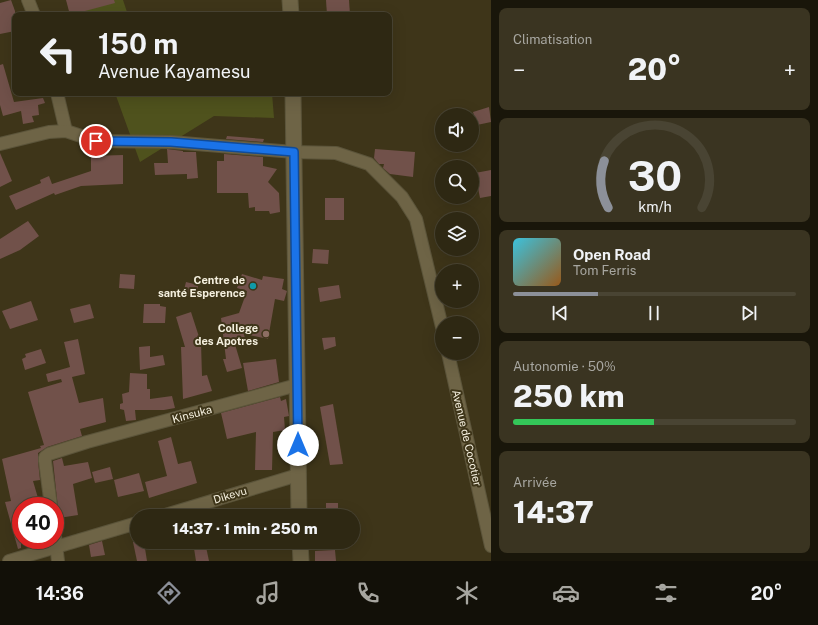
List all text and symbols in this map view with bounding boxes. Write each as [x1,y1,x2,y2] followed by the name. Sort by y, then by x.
[98,27,178,60] text: 150 m
[32,28,84,80] icon: left
[513,32,592,47] text: Climatisation
[628,51,681,87] text: 20°
[513,57,525,83] text: −
[784,57,796,83] text: +
[98,61,251,82] text: Avenue Kayamesu
[435,108,479,360] map controls
[435,108,479,152] button: sound
[79,124,113,158] pin
[85,130,107,152] icon: arrive
[627,151,682,200] text: 30
[435,160,479,204] button: search
[638,198,671,215] text: km/h
[435,212,479,256] button: layers
[573,246,651,263] text: Open Road
[573,263,636,278] text: Tom Ferris
[435,264,479,308] button: +
[158,274,245,299] place label: Centre de santé Esperence
[248,281,258,291] marker: Centre de santé Esperence
[549,302,571,324] icon: previous
[643,302,665,324] icon: pause
[738,302,760,324] icon: next
[435,316,479,360] button: −
[195,322,258,347] place label: College des Apotres
[261,329,271,339] marker: College des Apotres
[513,359,616,374] text: Autonomie · 50%
[513,378,625,414] text: 250 km
[450,388,484,488] street label: Avenue de Cocotier
[171,403,213,425] street label: Kinsuka
[277,424,319,466] position arrow
[513,475,557,490] text: Arrivée
[212,484,248,506] street label: Dikevu
[513,494,594,530] text: 14:37
[12,497,64,549] speed limit sign: 40
[172,520,318,537] text: 14:37 · 1 min · 250 m
[155,579,183,607] icon: directions
[254,579,282,607] icon: music
[354,579,382,607] icon: phone
[453,579,481,607] icon: climate
[552,579,580,607] icon: car
[652,579,680,607] icon: filters
[36,583,84,604] text: 14:36
[751,583,782,604] text: 20°

